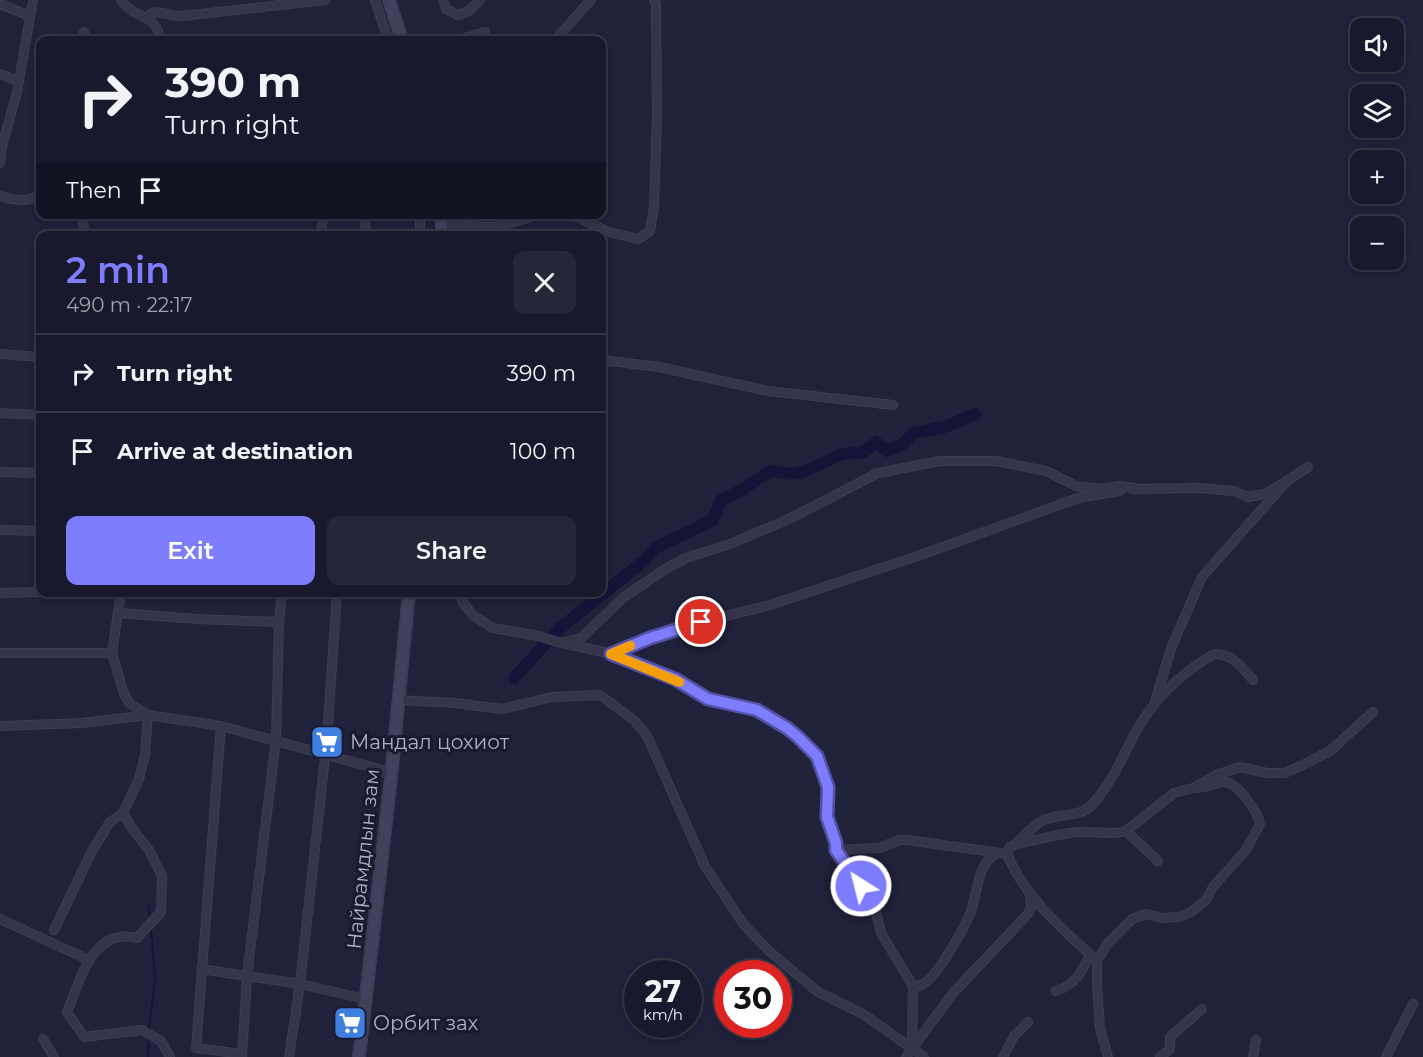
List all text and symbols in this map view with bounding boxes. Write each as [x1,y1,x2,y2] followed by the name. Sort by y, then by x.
[1350,18,1404,270] map controls
[1350,18,1404,72] button: sound
[165,56,301,108] text: 390 m
[66,60,144,138] icon: right
[1350,84,1404,138] button: layers
[165,108,300,141] text: Turn right
[1350,150,1404,204] button: +
[134,174,167,207] icon: arrive
[66,177,122,204] text: Then
[1350,216,1404,270] button: −
[66,248,170,292] text: 2 min
[513,251,576,314] button: close
[66,293,192,317] text: 490 m · 22:17
[66,357,99,390] icon: right
[117,360,232,387] text: Turn right
[507,360,576,387] text: 390 m
[66,435,99,468] icon: arrive
[117,438,353,465] text: Arrive at destination
[510,438,576,465] text: 100 m
[66,516,315,585] button: Exit
[327,516,576,585] button: Share
[675,596,726,647] pin
[684,605,717,638] icon: arrive
[309,724,345,760] supermarket icon: Мандал цохиот
[350,730,510,754] place label: Мандал цохиот
[342,768,384,950] street label: Найрамдлын зам
[829,854,893,918] position arrow
[714,960,792,1038] speed limit sign: 30
[645,973,681,1010] text: 27
[332,1005,368,1041] supermarket icon: Орбит зах
[643,1005,683,1024] text: km/h
[373,1011,479,1035] place label: Орбит зах

